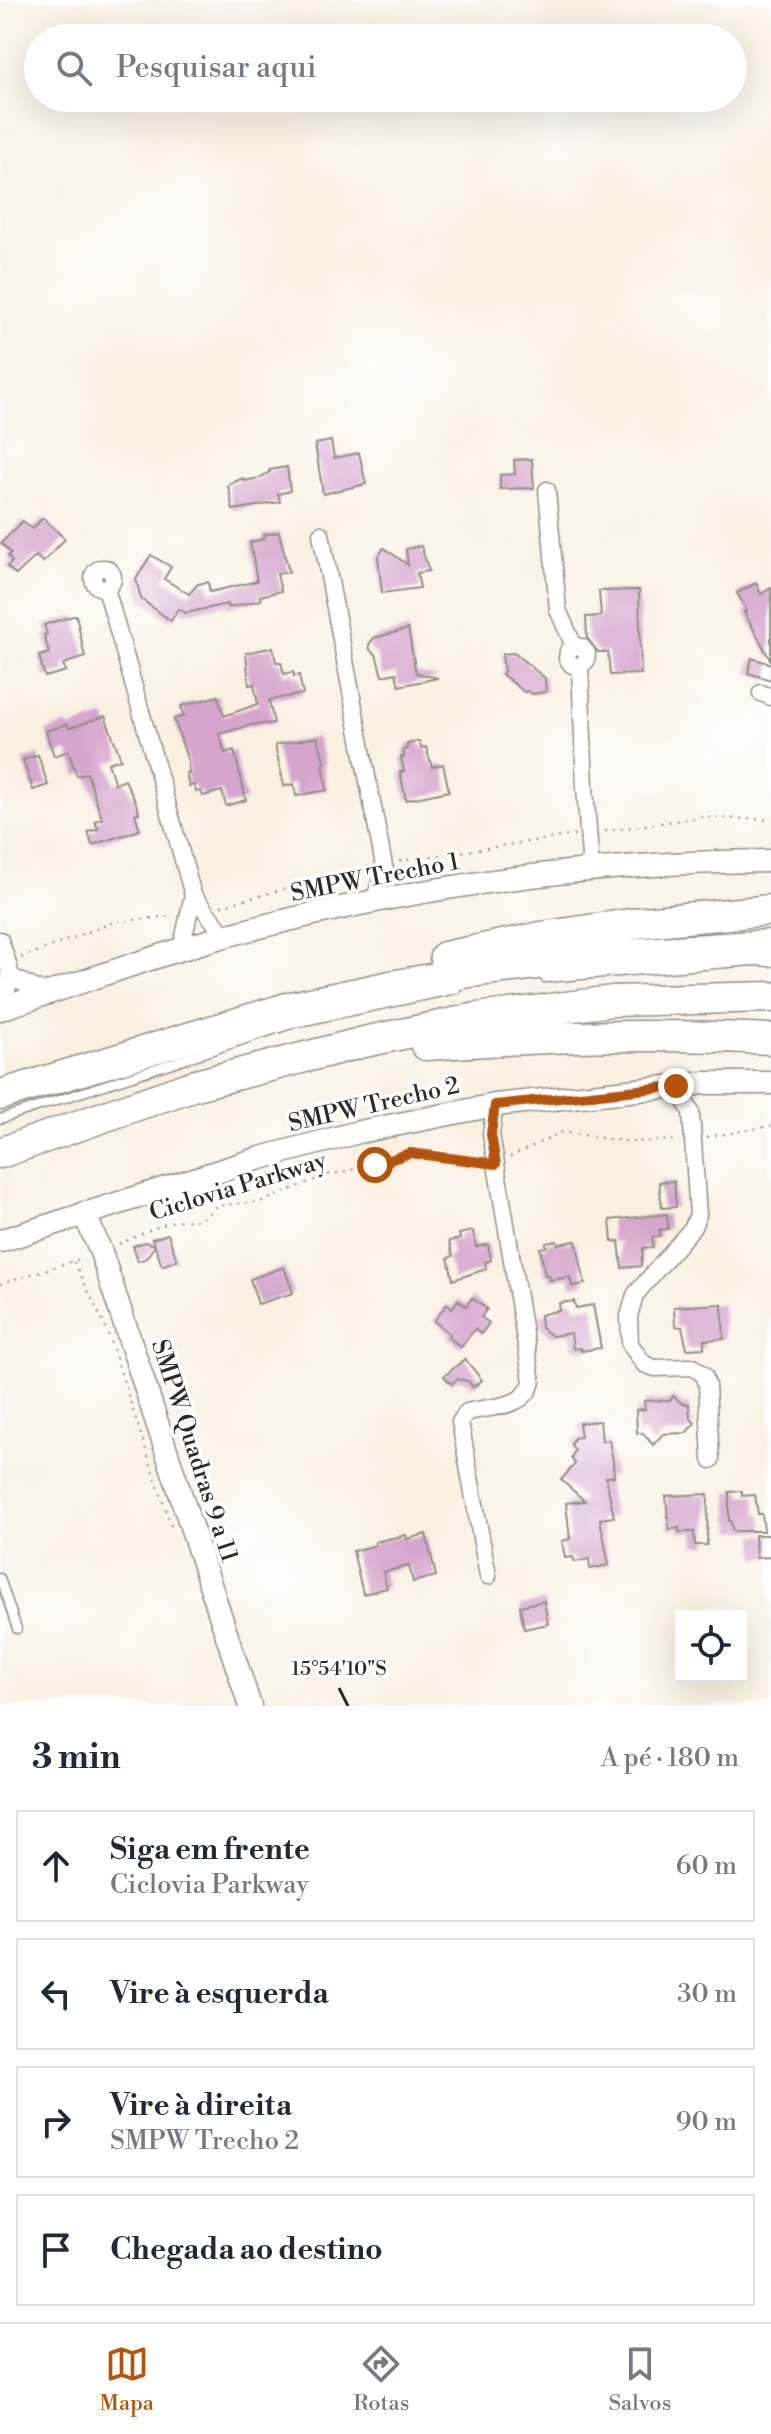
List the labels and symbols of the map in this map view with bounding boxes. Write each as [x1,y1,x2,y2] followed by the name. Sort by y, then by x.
[288,847,463,909] street label: SMPW Trecho 1
[658,1068,694,1104] route end
[286,1071,462,1139] street label: SMPW Trecho 2
[146,1146,330,1228] street label: Ciclovia Parkway
[357,1147,393,1183] route start
[144,1336,244,1567] street label: SMPW Quadras 9 a 11
[291,1657,387,1682] text: 15°54'10"S

